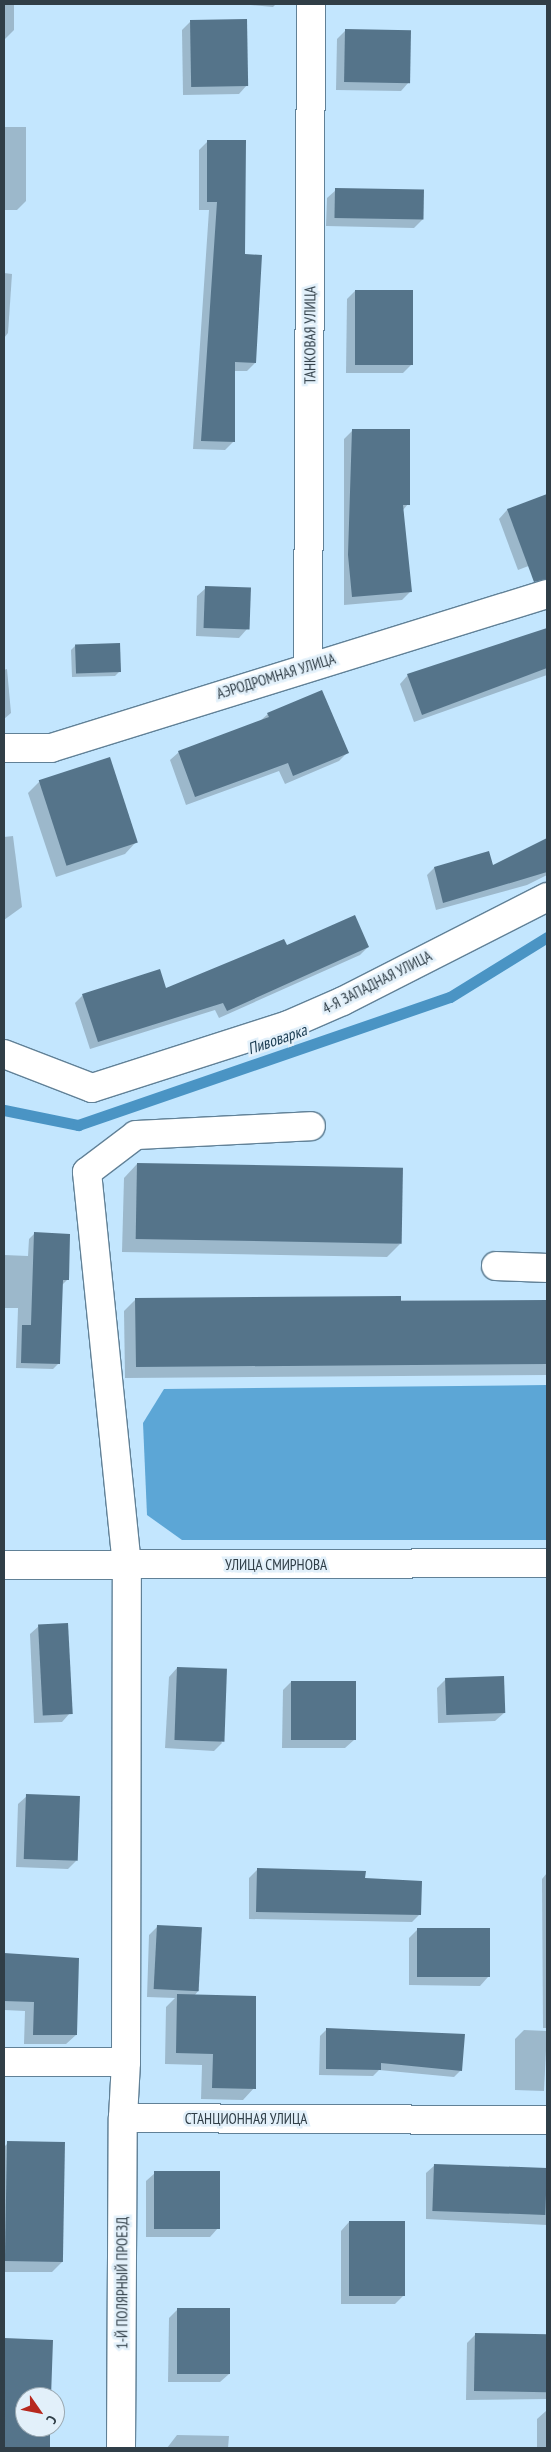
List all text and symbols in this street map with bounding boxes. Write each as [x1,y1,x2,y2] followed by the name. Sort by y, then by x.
[301,286,319,384] street label: ТАНКОВАЯ УЛИЦА
[214,649,338,703] street label: АЭРОДРОМНАЯ УЛИЦА
[319,947,435,1017] street label: 4-Я ЗАПАДНАЯ УЛИЦА
[245,1020,309,1058] water label: Пивоварка
[225,1556,327,1574] street label: УЛИЦА СМИРНОВА
[184,2110,308,2128] street label: СТАНЦИОННАЯ УЛИЦА
[113,2217,131,2349] street label: 1-Й ПОЛЯРНЫЙ ПРОЕЗД
[15,2387,65,2437] north arrow
[42,2412,61,2427] text: С

